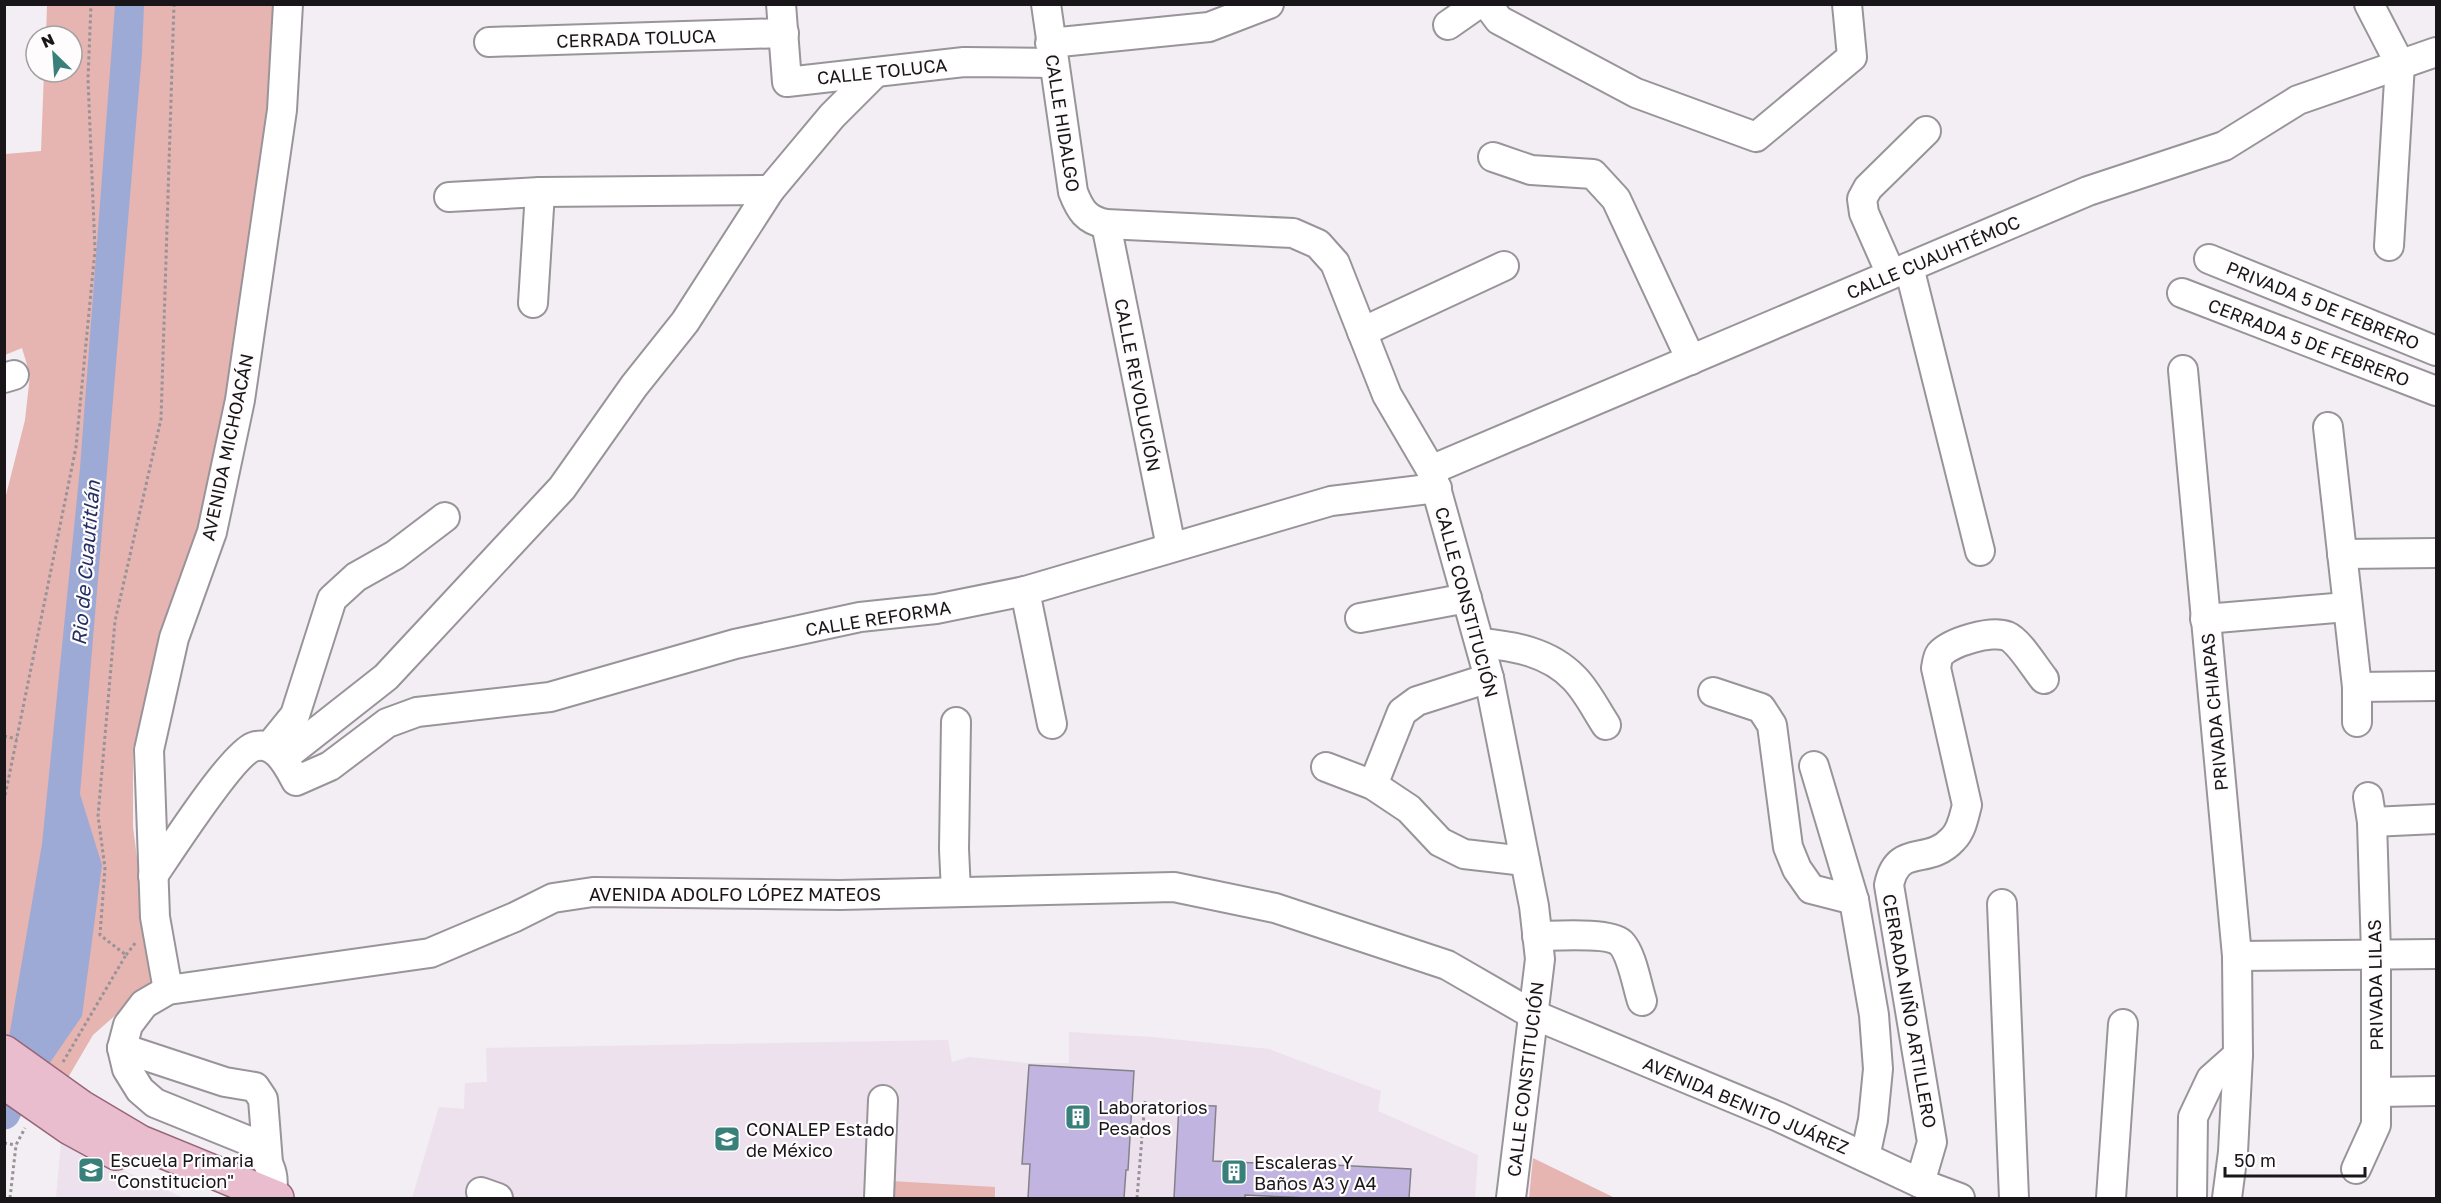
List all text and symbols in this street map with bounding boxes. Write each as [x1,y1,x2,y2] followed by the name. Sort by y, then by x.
[24,24,84,84] north arrow
[556,24,716,52] street label: CERRADA TOLUCA
[38,29,57,52] text: N
[816,53,948,89] street label: CALLE TOLUCA
[1041,53,1085,193] street label: CALLE HIDALGO
[1843,210,2023,304] street label: CALLE CUAUHTÉMOC
[2223,256,2423,354] street label: PRIVADA 5 DE FEBRERO
[2205,293,2413,391] street label: CERRADA 5 DE FEBRERO
[1110,296,1166,474] street label: CALLE REVOLUCIÓN
[196,351,258,543] street label: AVENIDA MICHOACÁN
[66,479,104,646] water label: Rio de Cuautitlán
[1431,504,1503,700] street label: CALLE CONSTITUCIÓN
[804,596,952,640] street label: CALLE REFORMA
[2196,632,2232,792] street label: PRIVADA CHIAPAS
[589,883,881,905] street label: AVENIDA ADOLFO LÓPEZ MATEOS
[1879,892,1941,1130] street label: CERRADA NIÑO ARTILLERO
[2363,919,2387,1051] street label: PRIVADA LILAS
[1502,980,1548,1178] street label: CALLE CONSTITUCIÓN
[1640,1052,1852,1158] street label: AVENIDA BENITO JUÁREZ
[1098,1096,1208,1139] place label: Laboratorios Pesados
[1063,1102,1093,1132] building icon: Laboratorios Pesados
[746,1118,895,1161] place label: CONALEP Estado de México
[712,1124,742,1154] school or university icon: CONALEP Estado de México
[2225,1140,2364,1178] scale bar
[110,1149,254,1192] place label: Escuela Primaria "Constitucion"
[2234,1149,2276,1171] text: 50 m
[1254,1151,1377,1194] place label: Escaleras Y Baños A3 y A4
[76,1155,106,1185] school or university icon: Escuela Primaria "Constitucion"
[1219,1157,1249,1187] building icon: Escaleras Y Baños A3 y A4

